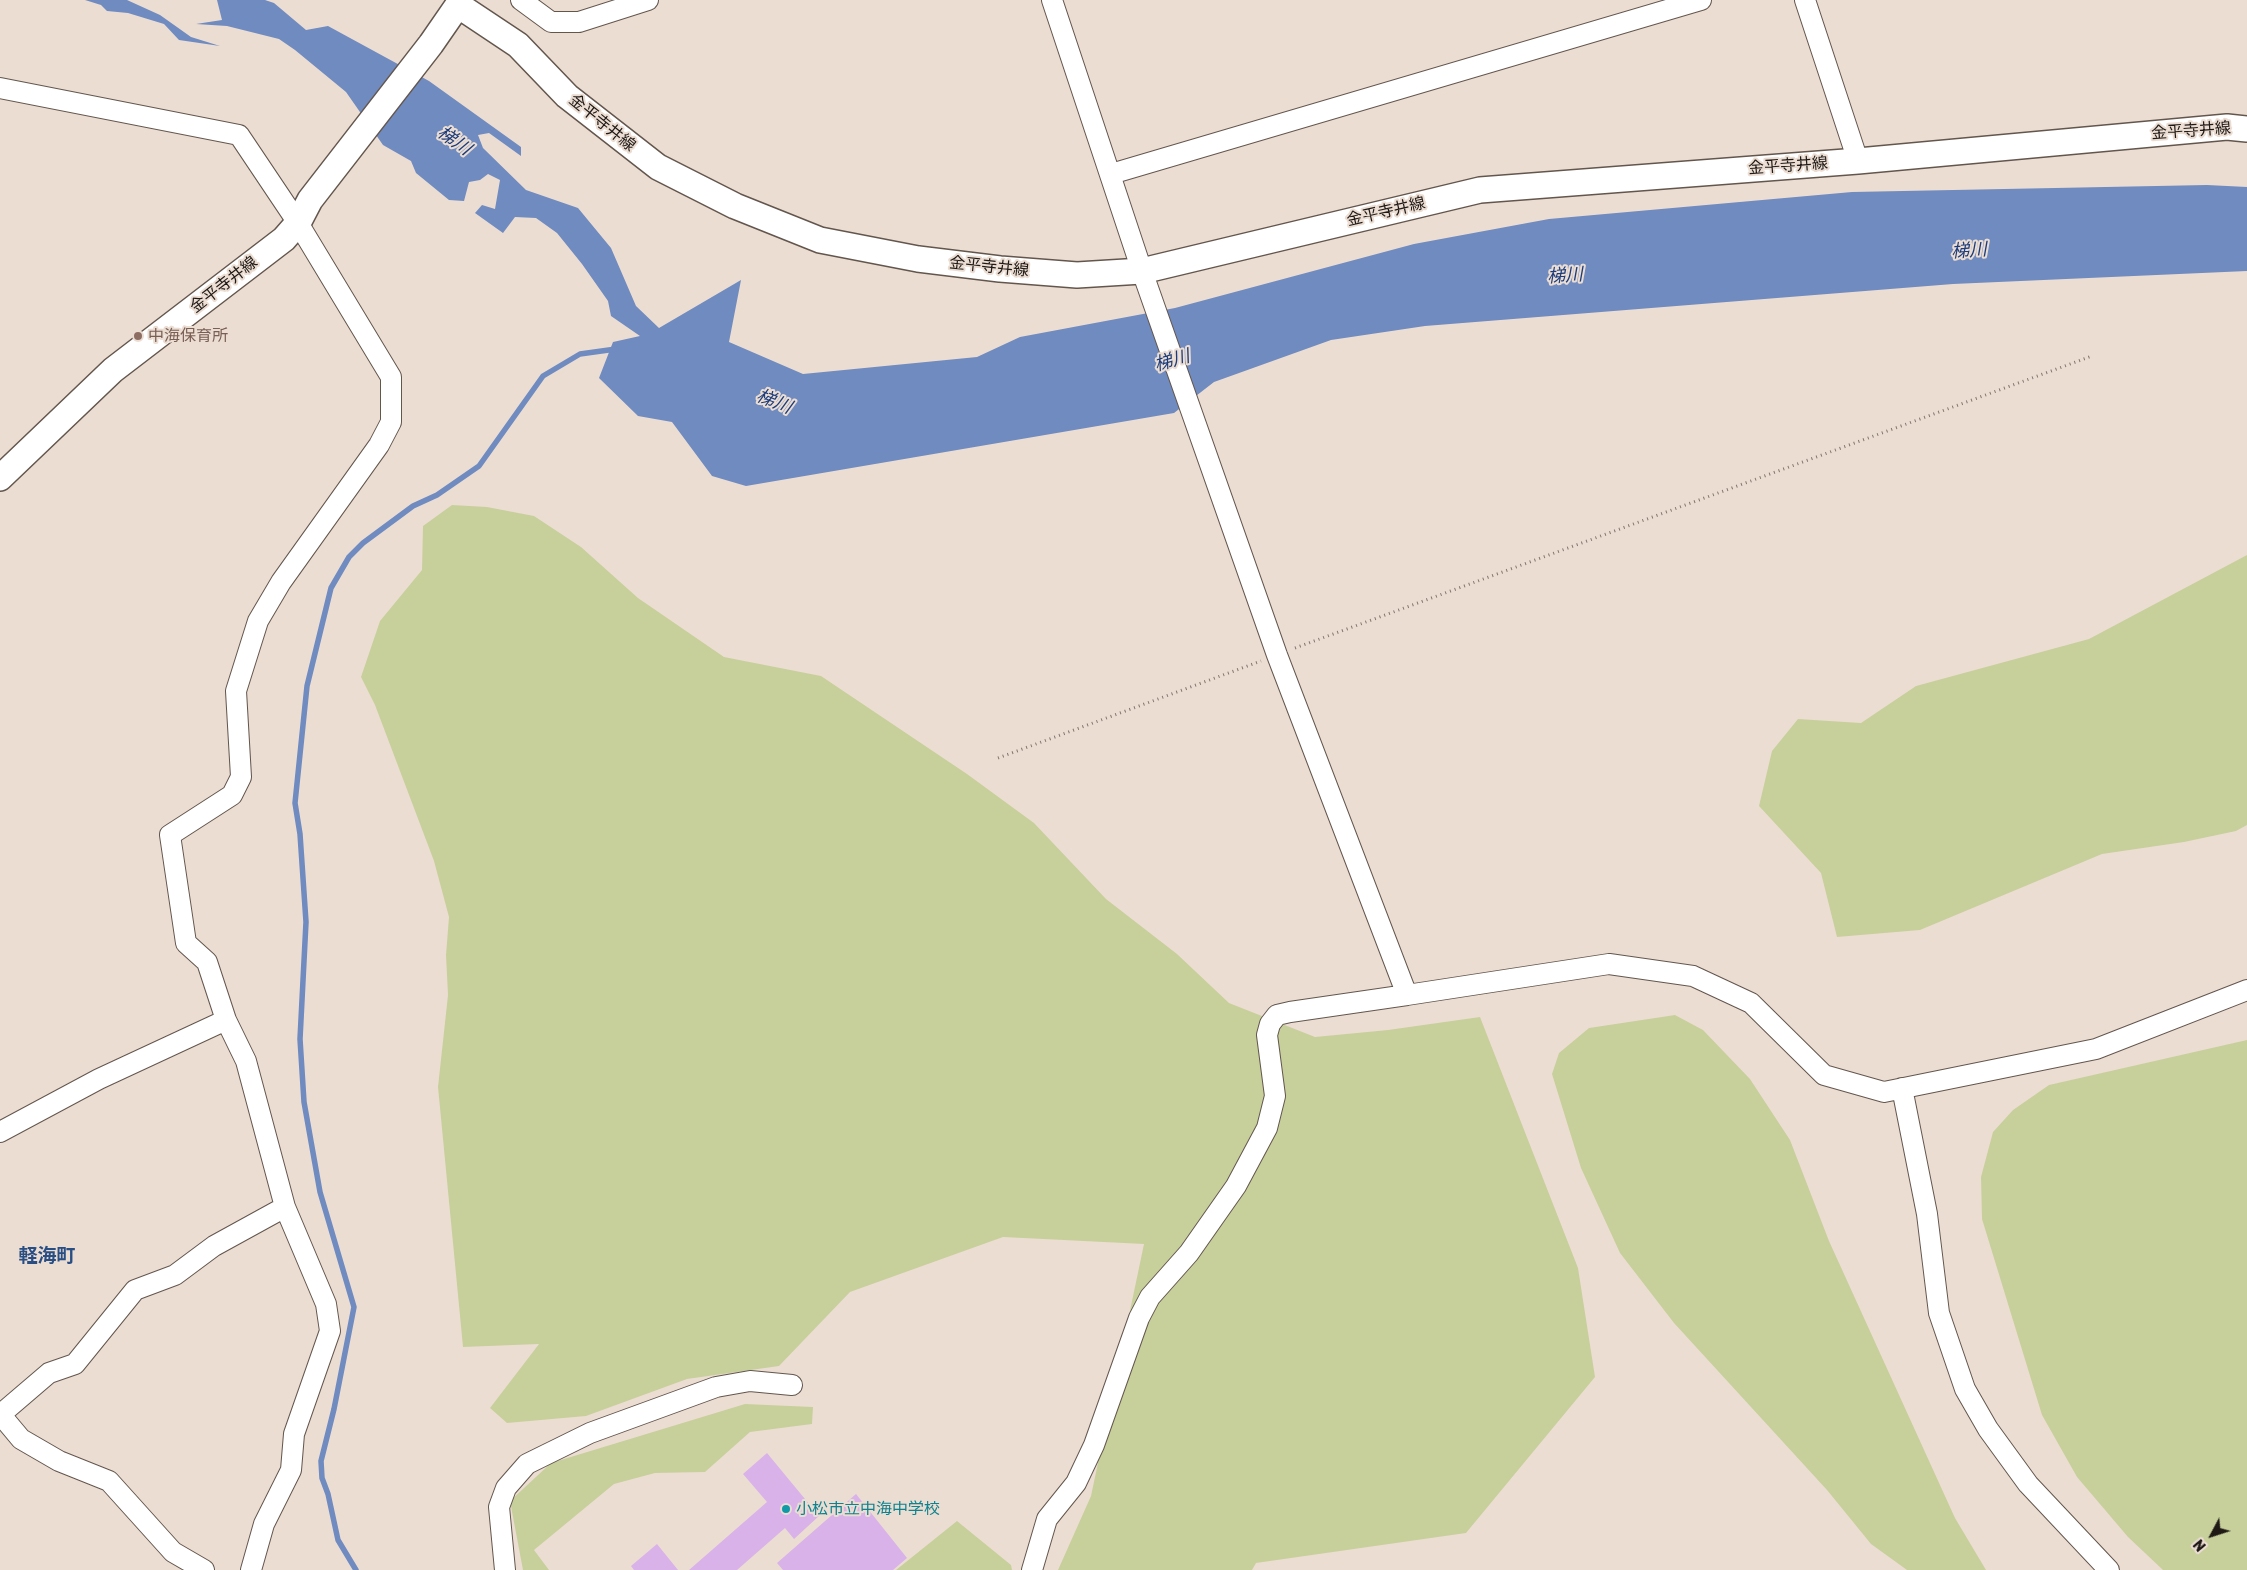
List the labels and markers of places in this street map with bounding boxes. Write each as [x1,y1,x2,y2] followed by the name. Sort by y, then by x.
[148,326,228,346] place label: 中海保育所
[132,330,144,342] marker: 中海保育所
[796,1499,940,1519] place label: 小松市立中海中学校
[780,1503,792,1515] marker: 小松市立中海中学校

